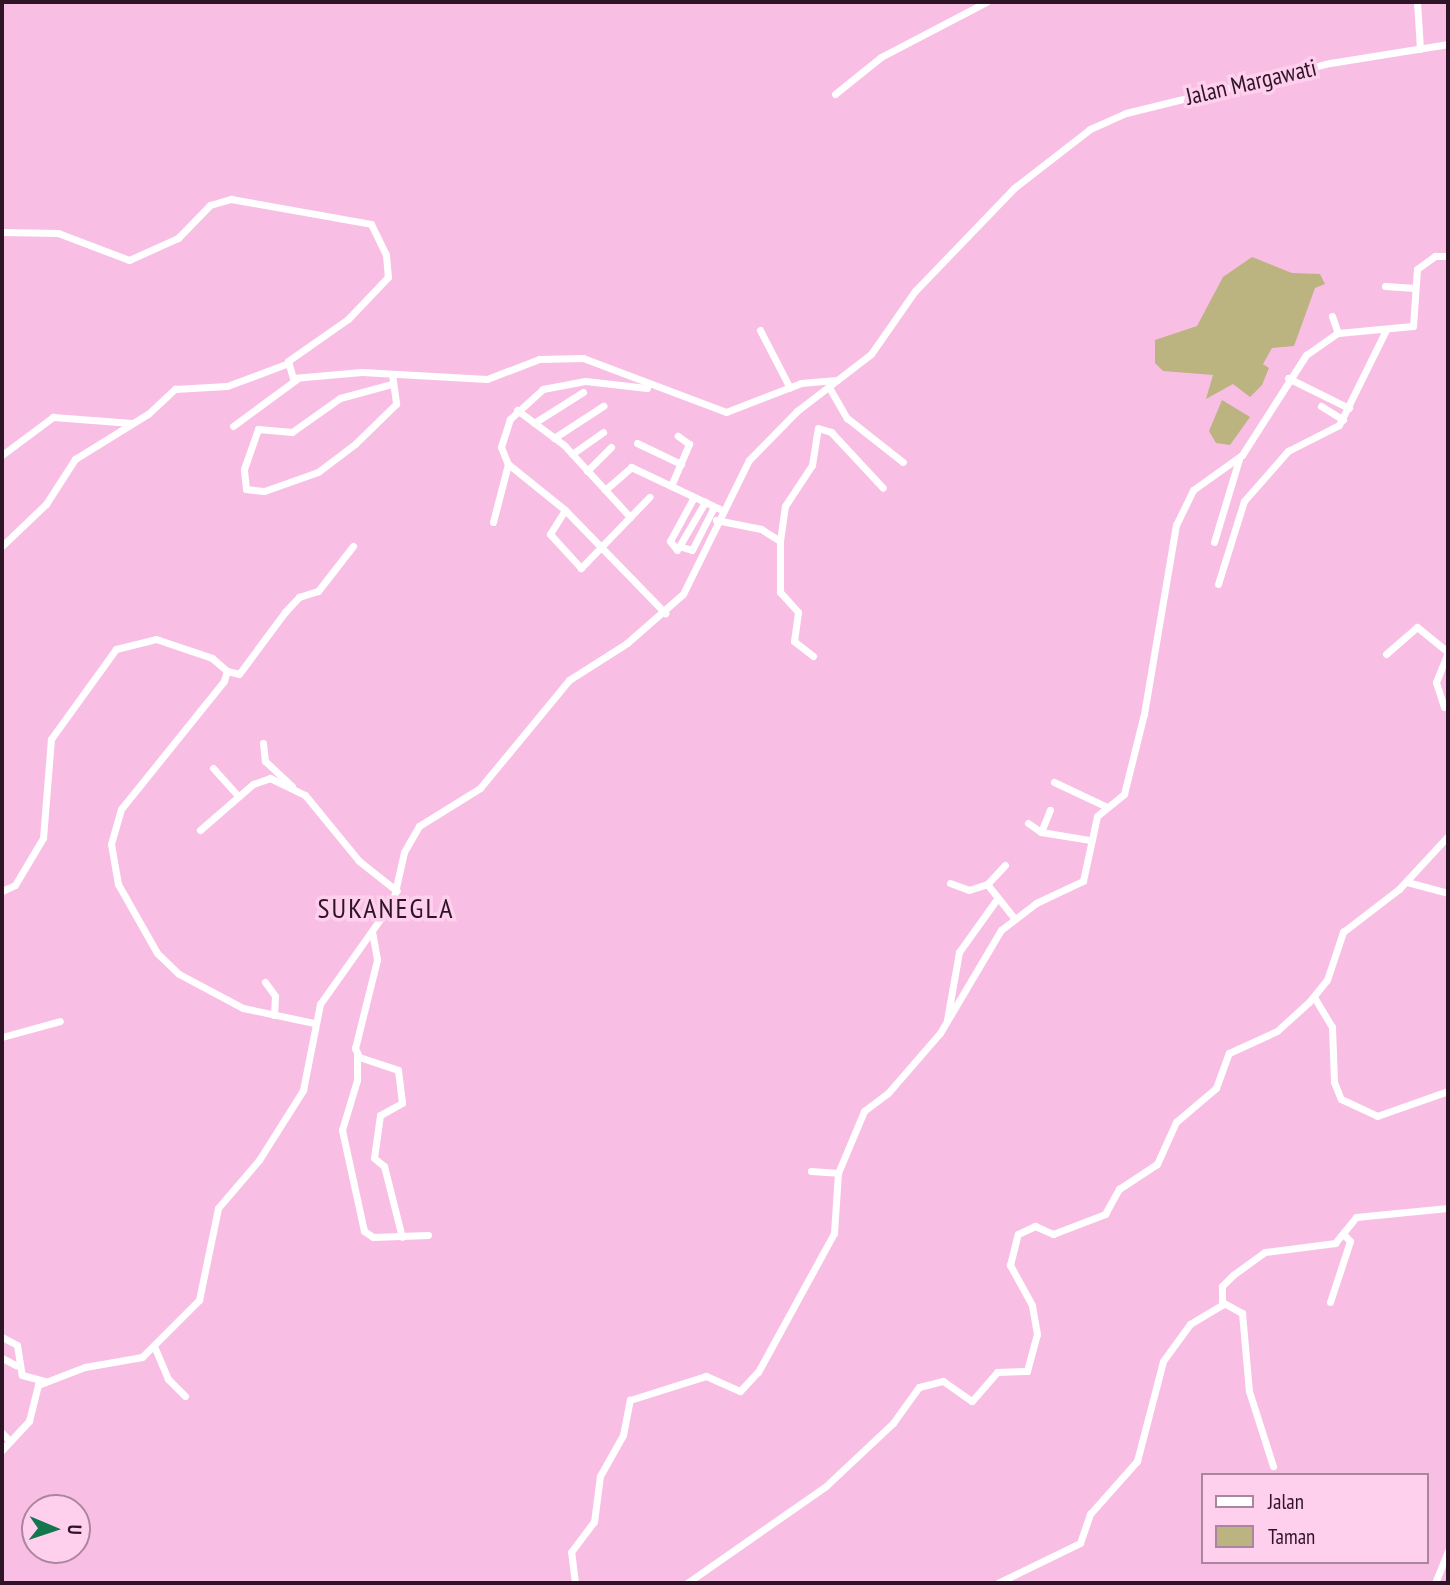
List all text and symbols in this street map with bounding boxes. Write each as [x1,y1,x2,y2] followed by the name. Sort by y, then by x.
[1183,53,1319,111] street label: Jalan Margawati
[319,891,453,925] district label: SUKANEGLA
[1202,1473,1429,1564] legend
[1268,1488,1304,1515] text: Jalan
[21,1494,91,1564] north arrow
[1268,1523,1315,1550] text: Taman
[63,1524,87,1535] text: U

